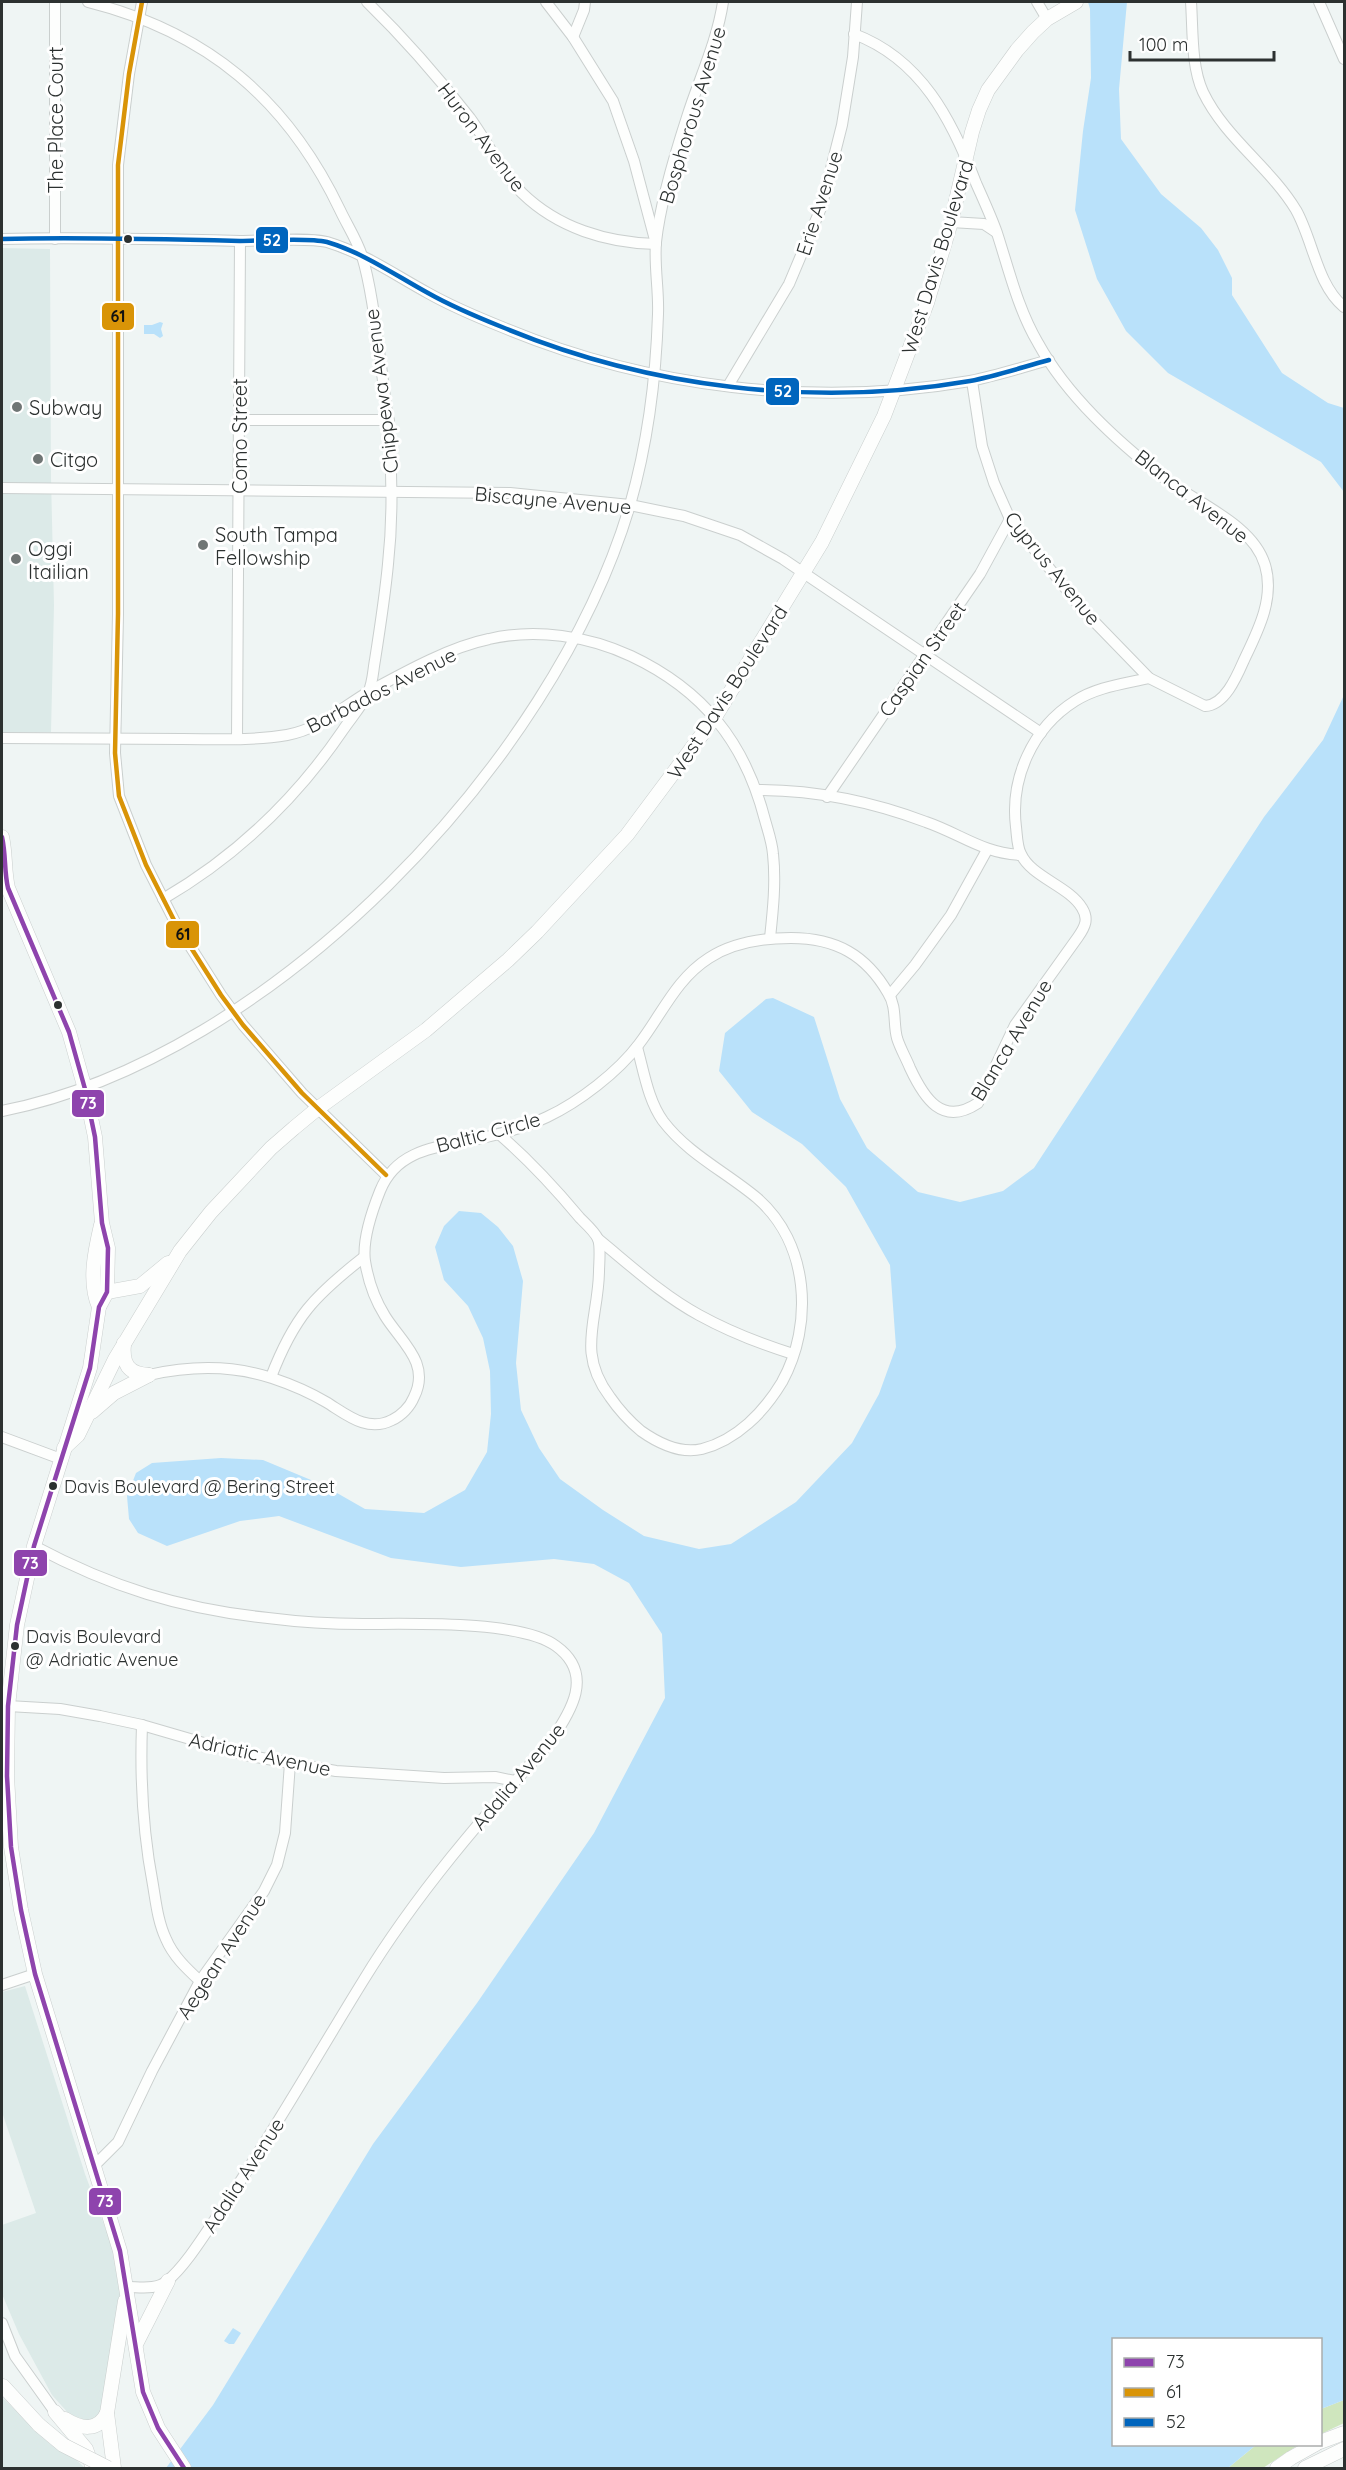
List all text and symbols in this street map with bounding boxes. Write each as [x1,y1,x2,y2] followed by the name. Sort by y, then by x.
[653,23,731,207] street label: Bosphorous Avenue
[1130,24,1274,62] scale bar
[1139,33,1188,56] text: 100 m
[43,46,68,193] street label: The Place Court
[433,77,531,197] street label: Huron Avenue
[790,148,848,258] street label: Erie Avenue
[896,157,978,357] street label: West Davis Boulevard
[255,226,289,254] line badge: 52
[263,230,281,250] text: 52
[122,233,134,245] unlabelled marker
[101,302,135,331] line badge: 61
[111,306,125,326] text: 61
[359,307,403,475] street label: Chippewa Avenue
[765,377,800,406] line badge: 52
[227,378,252,494] street label: Como Street
[774,381,792,401] text: 52
[29,395,102,420] place label: Subway
[10,400,24,414] marker: Subway
[1130,444,1254,548] street label: Blanca Avenue
[50,447,98,472] place label: Citgo
[31,452,45,466] marker: Citgo
[474,481,632,519] street label: Biscayne Avenue
[1000,506,1106,630] street label: Cyprus Avenue
[215,522,338,570] place label: South Tampa Fellowship
[28,536,89,584] place label: Oggi Itailian
[196,538,210,552] marker: South Tampa Fellowship
[9,552,23,566] marker: Oggi Itailian
[873,596,971,721] street label: Caspian Street
[662,600,792,784] street label: West Davis Boulevard
[302,642,460,738] street label: Barbados Avenue
[165,920,200,949] line badge: 61
[176,924,190,944] text: 61
[965,975,1057,1105] street label: Blanca Avenue
[52,999,64,1011] unlabelled marker
[71,1089,105,1118] line badge: 73
[79,1093,97,1113] text: 73
[433,1106,543,1158] street label: Baltic Circle
[64,1475,335,1498] place label: Davis Boulevard @ Bering Street
[47,1480,59,1492] marker: Davis Boulevard @ Bering Street
[13,1549,48,1577] line badge: 73
[21,1553,39,1573] text: 73
[26,1625,178,1671] place label: Davis Boulevard @ Adriatic Avenue
[9,1640,21,1652] marker: Davis Boulevard @ Adriatic Avenue
[466,1717,570,1835] street label: Adalia Avenue
[187,1727,333,1781] street label: Adriatic Avenue
[171,1888,271,2024] street label: Aegean Avenue
[197,2113,289,2237] street label: Adalia Avenue
[88,2187,122,2216] line badge: 73
[96,2191,114,2211] text: 73
[1112,2338,1322,2446] legend
[1166,2350,1185,2373] text: 73
[1166,2380,1182,2403] text: 61
[1166,2410,1186,2433] text: 52

